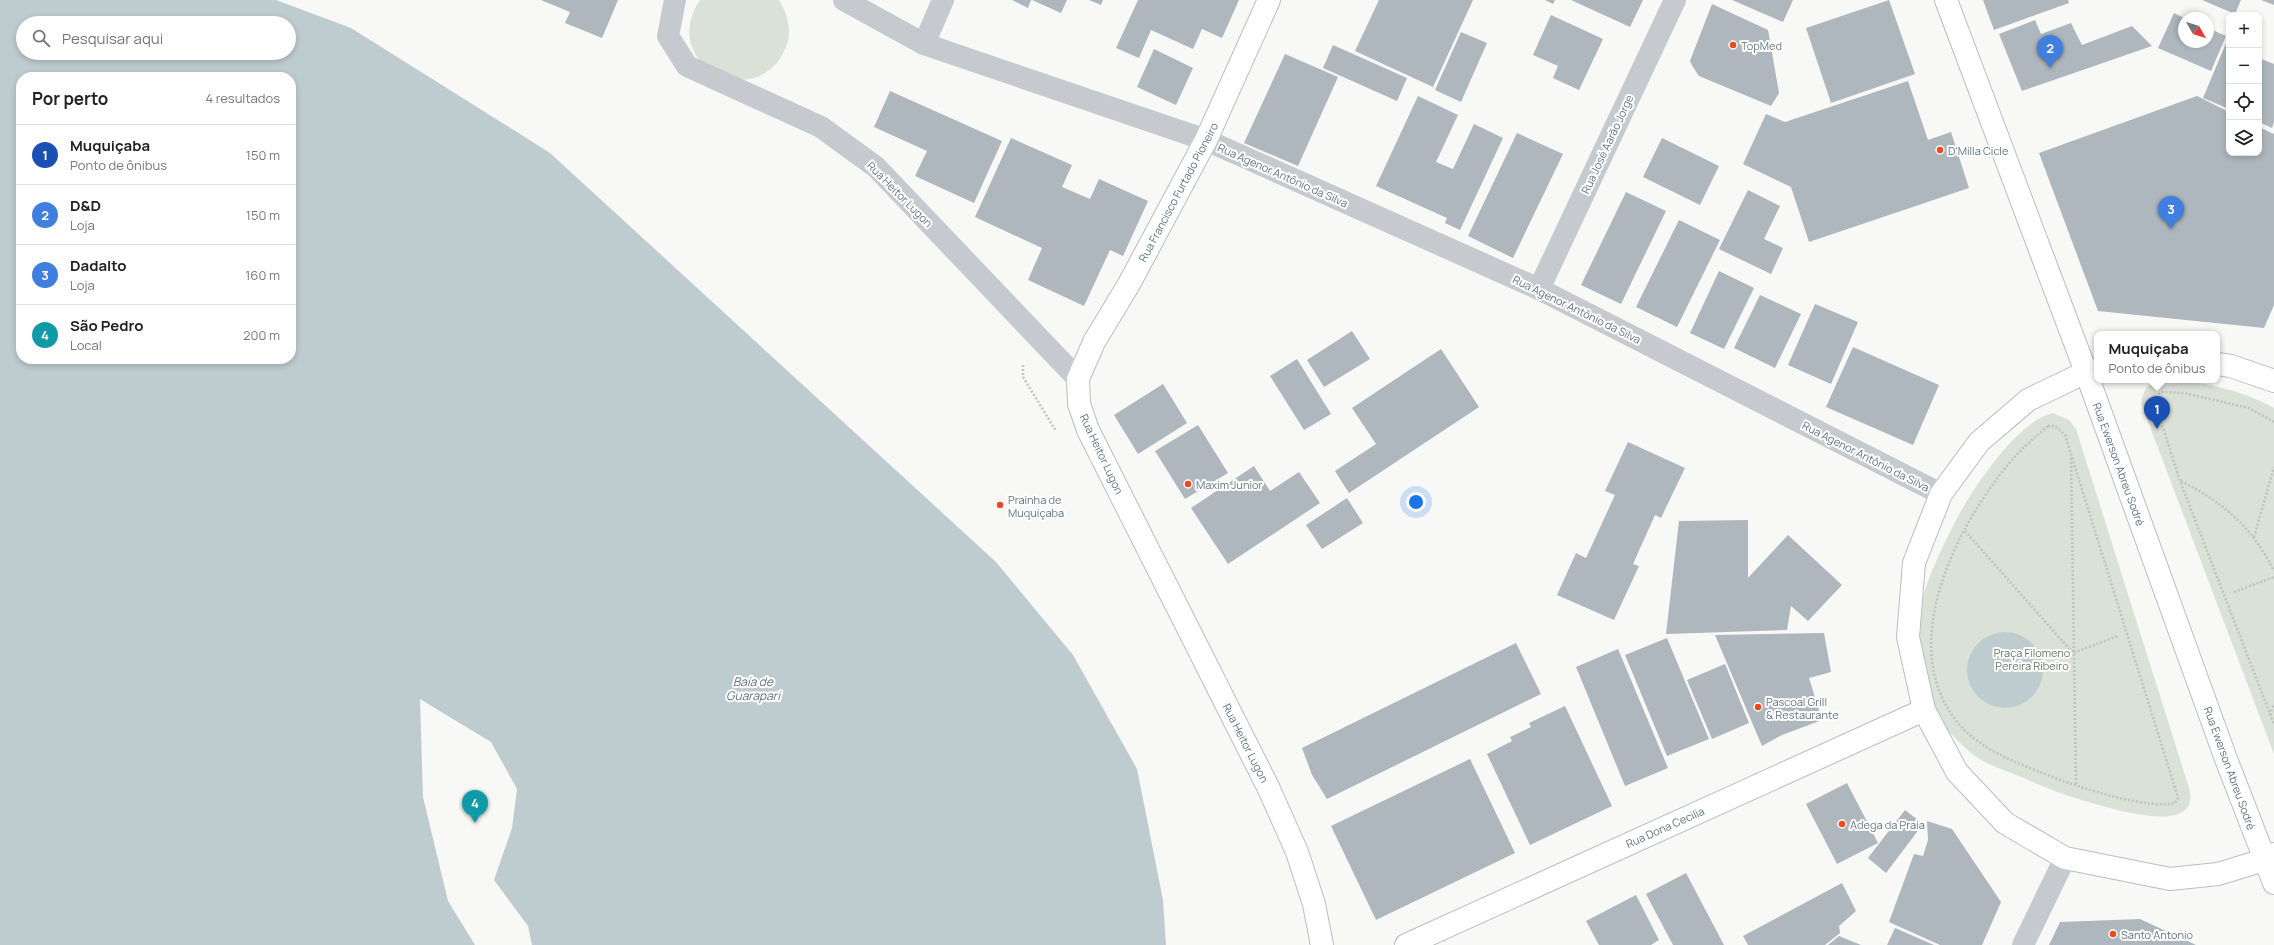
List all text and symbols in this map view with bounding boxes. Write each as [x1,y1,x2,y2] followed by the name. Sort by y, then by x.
[2178,12,2214,48] north arrow
[2226,12,2262,156] map controls
[2226,12,2262,48] button: +
[16,16,296,60] search box
[30,27,52,49] icon: search
[62,28,163,49] text: Pesquisar aqui
[2037,35,2063,68] pin: 2
[1741,38,1782,53] place label: TopMed
[1728,40,1738,50] marker: TopMed
[2226,48,2262,84] button: −
[2226,84,2262,120] button: locate
[32,87,108,110] text: Por perto
[205,89,280,107] text: 4 resultados
[1577,92,1637,196] street label: Rua José Aarão Jorge
[1135,119,1221,264] street label: Rua Francisco Furtado Pioneiro
[2226,120,2262,156] button: layers
[70,135,150,156] text: Muquiçaba
[1216,140,1350,210] street label: Rua Agenor Antônio da Silva
[1948,143,2009,158] place label: D'Milla Cicle
[1935,145,1945,155] marker: D'Milla Cicle
[42,146,48,164] text: 1
[246,146,280,164] text: 150 m
[70,156,167,174] text: Ponto de ônibus
[864,158,936,230] street label: Rua Heitor Lugon
[70,195,101,216] text: D&D
[2158,196,2184,229] pin: 3
[41,206,49,224] text: 2
[246,206,280,224] text: 150 m
[70,216,95,234] text: Loja
[70,255,127,276] text: Dadalto
[41,266,49,284] text: 3
[245,266,280,284] text: 160 m
[1510,271,1644,347] street label: Rua Agenor Antônio da Silva
[70,276,95,294] text: Loja
[70,315,144,336] text: São Pedro
[41,326,49,344] text: 4
[243,326,280,344] text: 200 m
[2094,331,2220,383] popup
[70,336,102,354] text: Local
[2108,338,2189,359] text: Muquiçaba
[2108,359,2206,377] text: Ponto de ônibus
[2144,396,2170,429] pin: 1
[2090,400,2149,528] street label: Rua Ewerson Abreu Sodré
[1077,411,1127,497] street label: Rua Heitor Lugon
[1800,417,1932,495] street label: Rua Agenor Antônio da Silva
[1196,477,1262,492] place label: Maxim Junior
[1183,479,1193,489] marker: Maxim Junior
[1008,492,1064,520] place label: Prainha de Muquiçaba
[1406,492,1426,512] your location
[995,500,1005,510] marker: Prainha de Muquiçaba
[1994,645,2071,673] park label: Praça Filomeno Pereira Ribeiro
[726,673,782,704] water label: Baía de Guarapari
[1766,694,1839,722] place label: Pascoal Grill & Restaurante
[1220,701,1272,785] street label: Rua Heitor Lugon
[1753,702,1763,712] marker: Pascoal Grill & Restaurante
[2201,704,2260,832] street label: Rua Ewerson Abreu Sodré
[462,790,488,823] pin: 4
[1623,803,1707,851] street label: Rua Dona Cecilia
[1850,817,1925,832] place label: Adega da Praia
[1837,819,1847,829] marker: Adega da Praia
[2121,927,2194,942] place label: Santo Antonio
[2108,929,2118,939] marker: Santo Antonio

